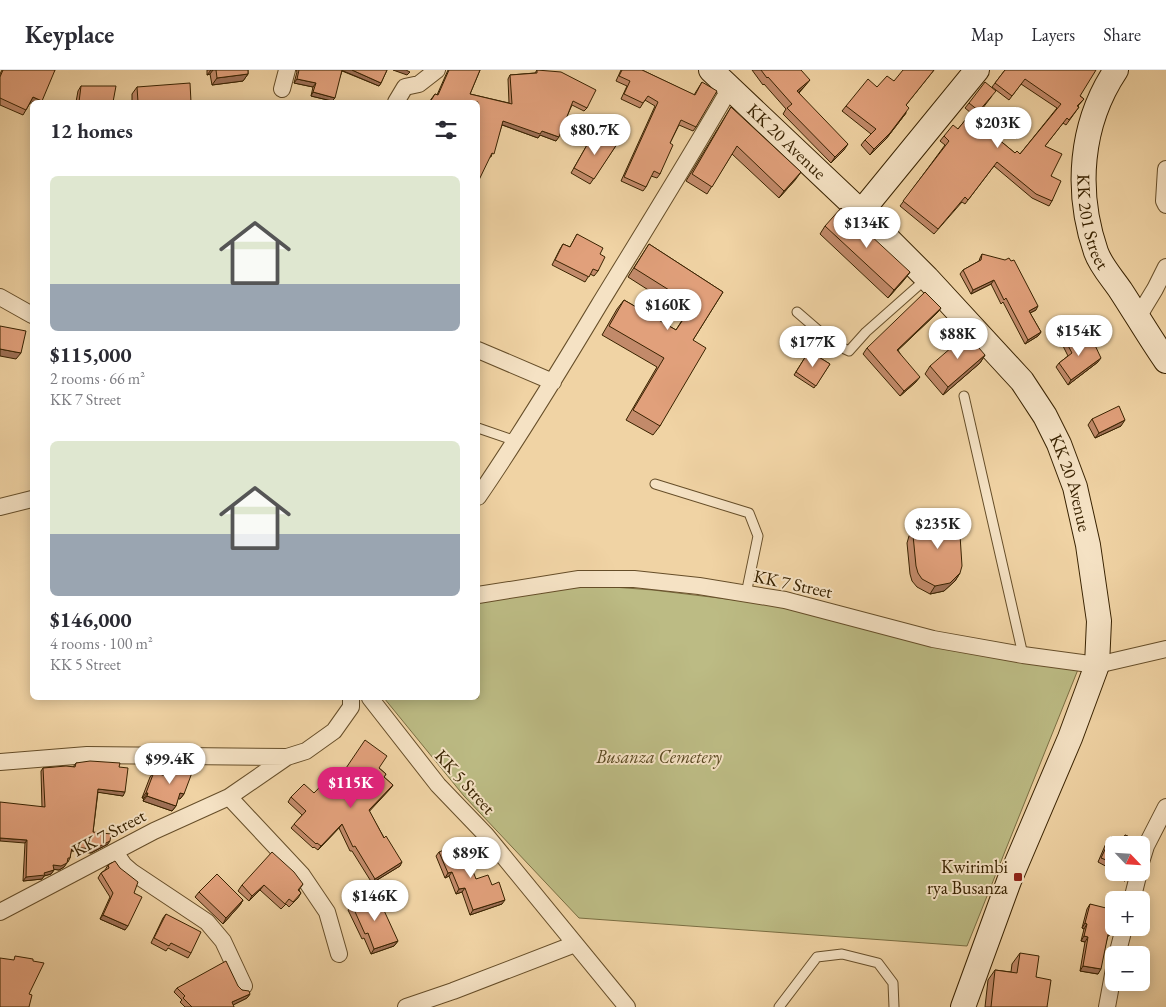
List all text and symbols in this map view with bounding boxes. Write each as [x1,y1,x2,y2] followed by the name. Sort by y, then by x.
[25,19,114,50] text: Keyplace
[971,23,1003,46] text: Map
[1031,23,1075,46] text: Layers
[1103,23,1141,46] text: Share
[742,98,831,184] street label: KK 20 Avenue
[963,106,1033,149] pin: $203K
[976,112,1020,133] text: $203K
[554,114,636,156] pin: $80.7K
[432,116,460,144] icon: filters
[50,117,133,144] text: 12 homes
[571,119,619,140] text: $80.7K
[1073,174,1115,274] street label: KK 201 Street
[832,206,902,249] pin: $134K
[210,208,300,298] icon: home
[845,212,889,233] text: $134K
[633,288,703,331] pin: $160K
[646,294,690,315] text: $160K
[1044,314,1114,357] pin: $154K
[928,318,988,360] pin: $88K
[1057,320,1101,341] text: $154K
[940,323,976,344] text: $88K
[778,326,848,368] pin: $177K
[791,331,835,352] text: $177K
[50,341,132,368] text: $115,000
[50,368,145,389] text: 2 rooms · 66 m²
[50,389,121,410] text: KK 7 Street
[1045,430,1097,534] street label: KK 20 Avenue
[210,473,300,563] icon: home
[903,508,973,550] pin: $235K
[916,513,960,534] text: $235K
[752,564,835,603] street label: KK 7 Street
[50,606,132,633] text: $146,000
[50,633,153,654] text: 4 rooms · 100 m²
[50,654,121,675] text: KK 5 Street
[129,742,211,785] pin: $99.4K
[430,744,501,819] street label: KK 5 Street
[595,745,722,769] park label: Busanza Cemetery
[146,748,194,769] text: $99.4K
[316,766,386,809] pin: $115K
[329,772,373,793] text: $115K
[68,803,150,861] street label: KK 7 Street
[441,836,501,879] pin: $89K
[1105,836,1150,881] north arrow
[1105,836,1150,991] map controls
[453,842,489,863] text: $89K
[927,855,1009,899] place label: Kwirimbi rya Busanza
[1012,871,1024,883] marker: Kwirimbi rya Busanza
[340,880,410,922] pin: $146K
[353,885,397,906] text: $146K
[1105,891,1150,936] button: +
[1105,946,1150,991] button: −

